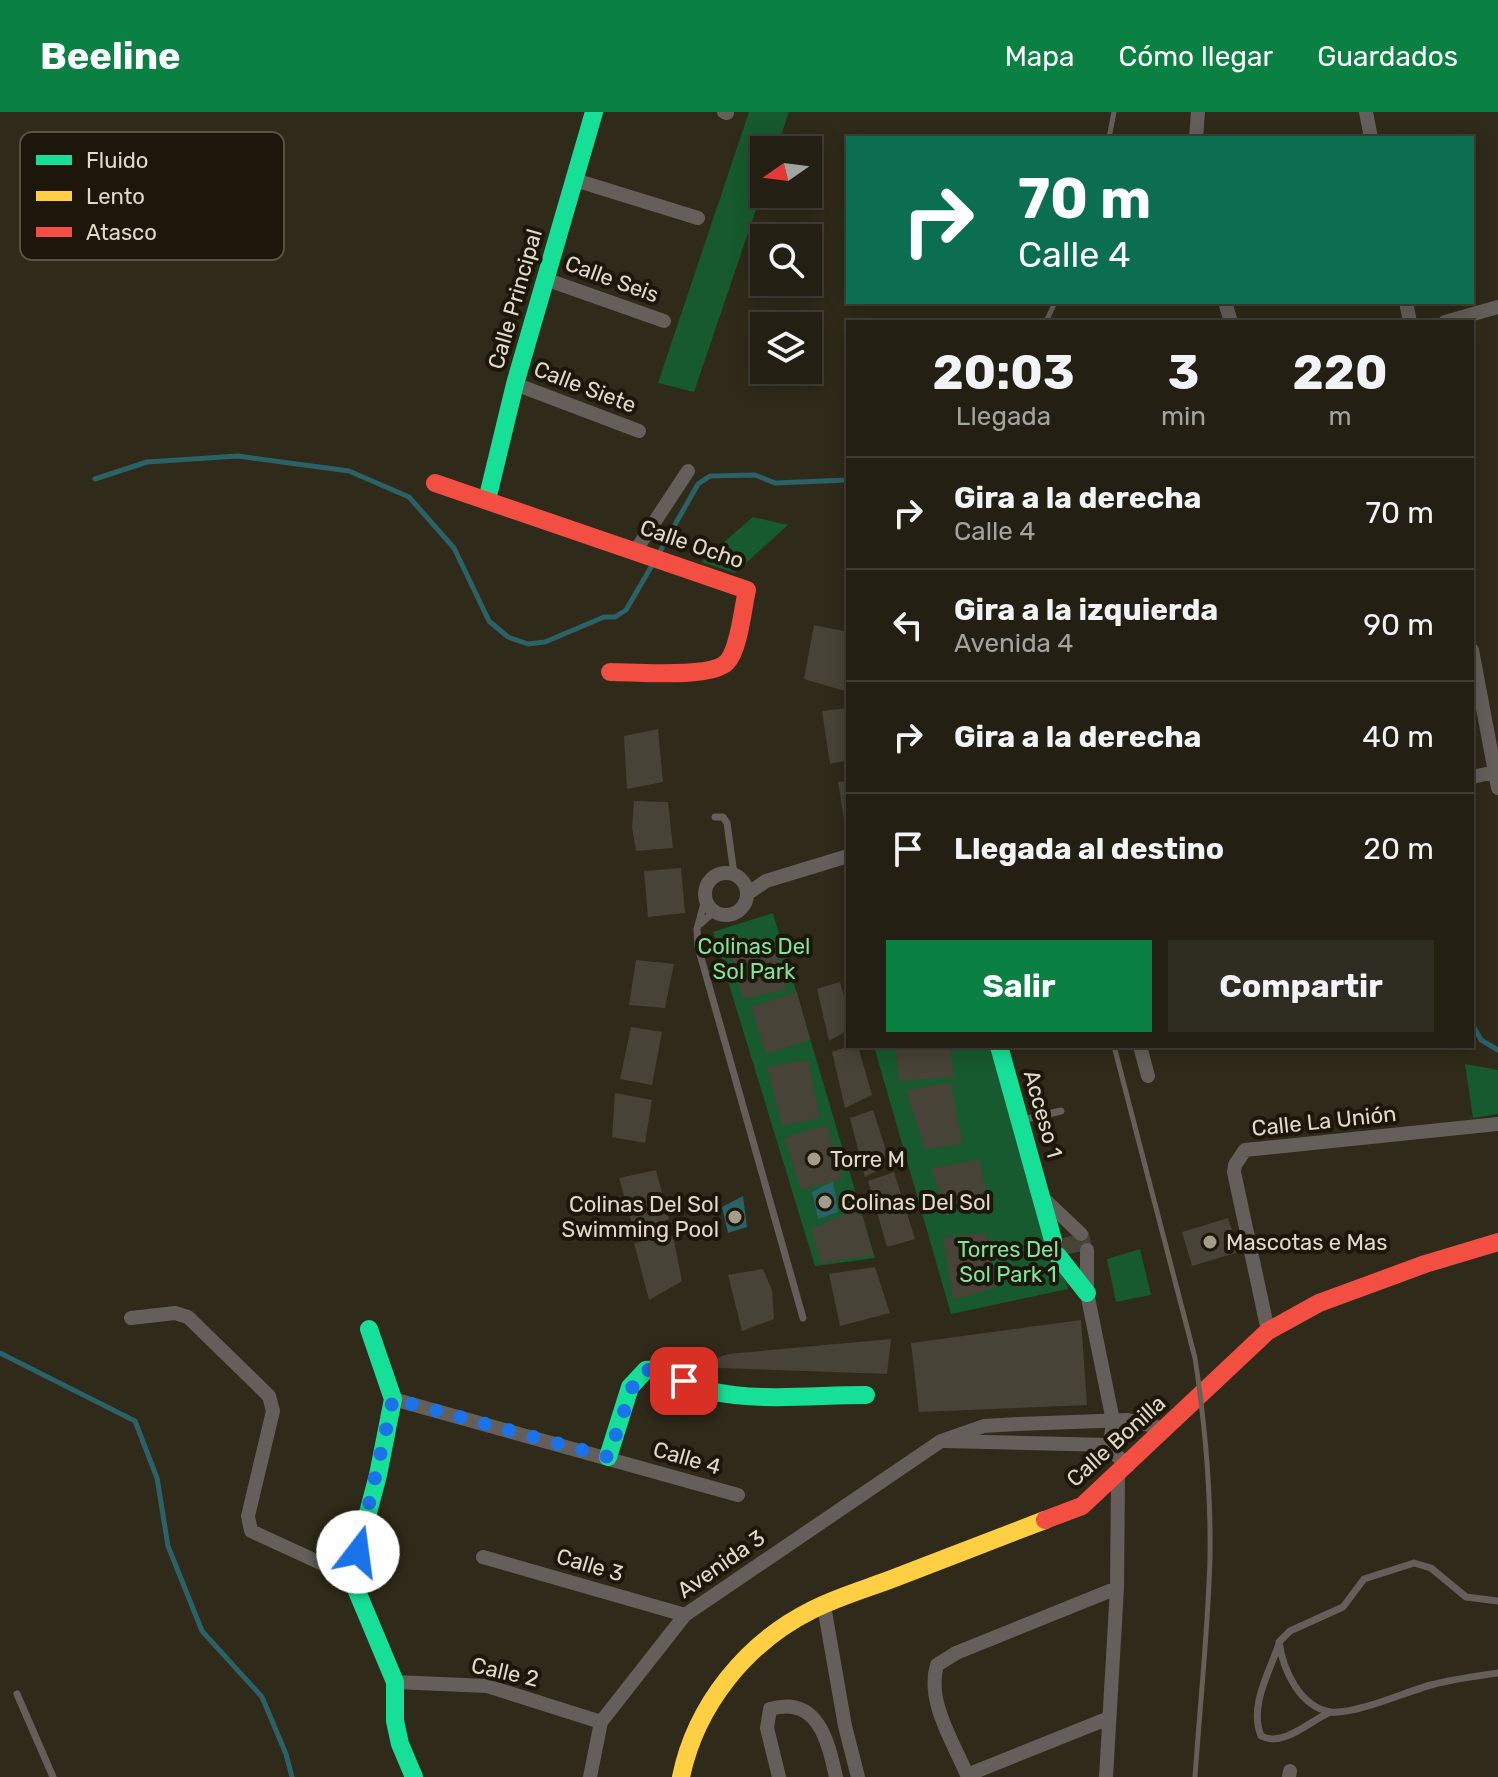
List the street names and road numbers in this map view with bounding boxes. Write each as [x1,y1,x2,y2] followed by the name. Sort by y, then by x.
[482,226,548,372] street label: Calle Principal
[561,250,663,308] street label: Calle Seis
[530,355,640,419] street label: Calle Siete
[636,514,748,574] street label: Calle Ocho
[1018,1067,1068,1161] street label: Acceso 1
[1250,1100,1398,1142] street label: Calle La Unión
[1061,1389,1171,1493] street label: Calle Bonilla
[650,1436,724,1480] street label: Calle 4
[672,1524,770,1604] street label: Avenida 3
[553,1543,627,1587] street label: Calle 3
[469,1651,541,1693] street label: Calle 2

